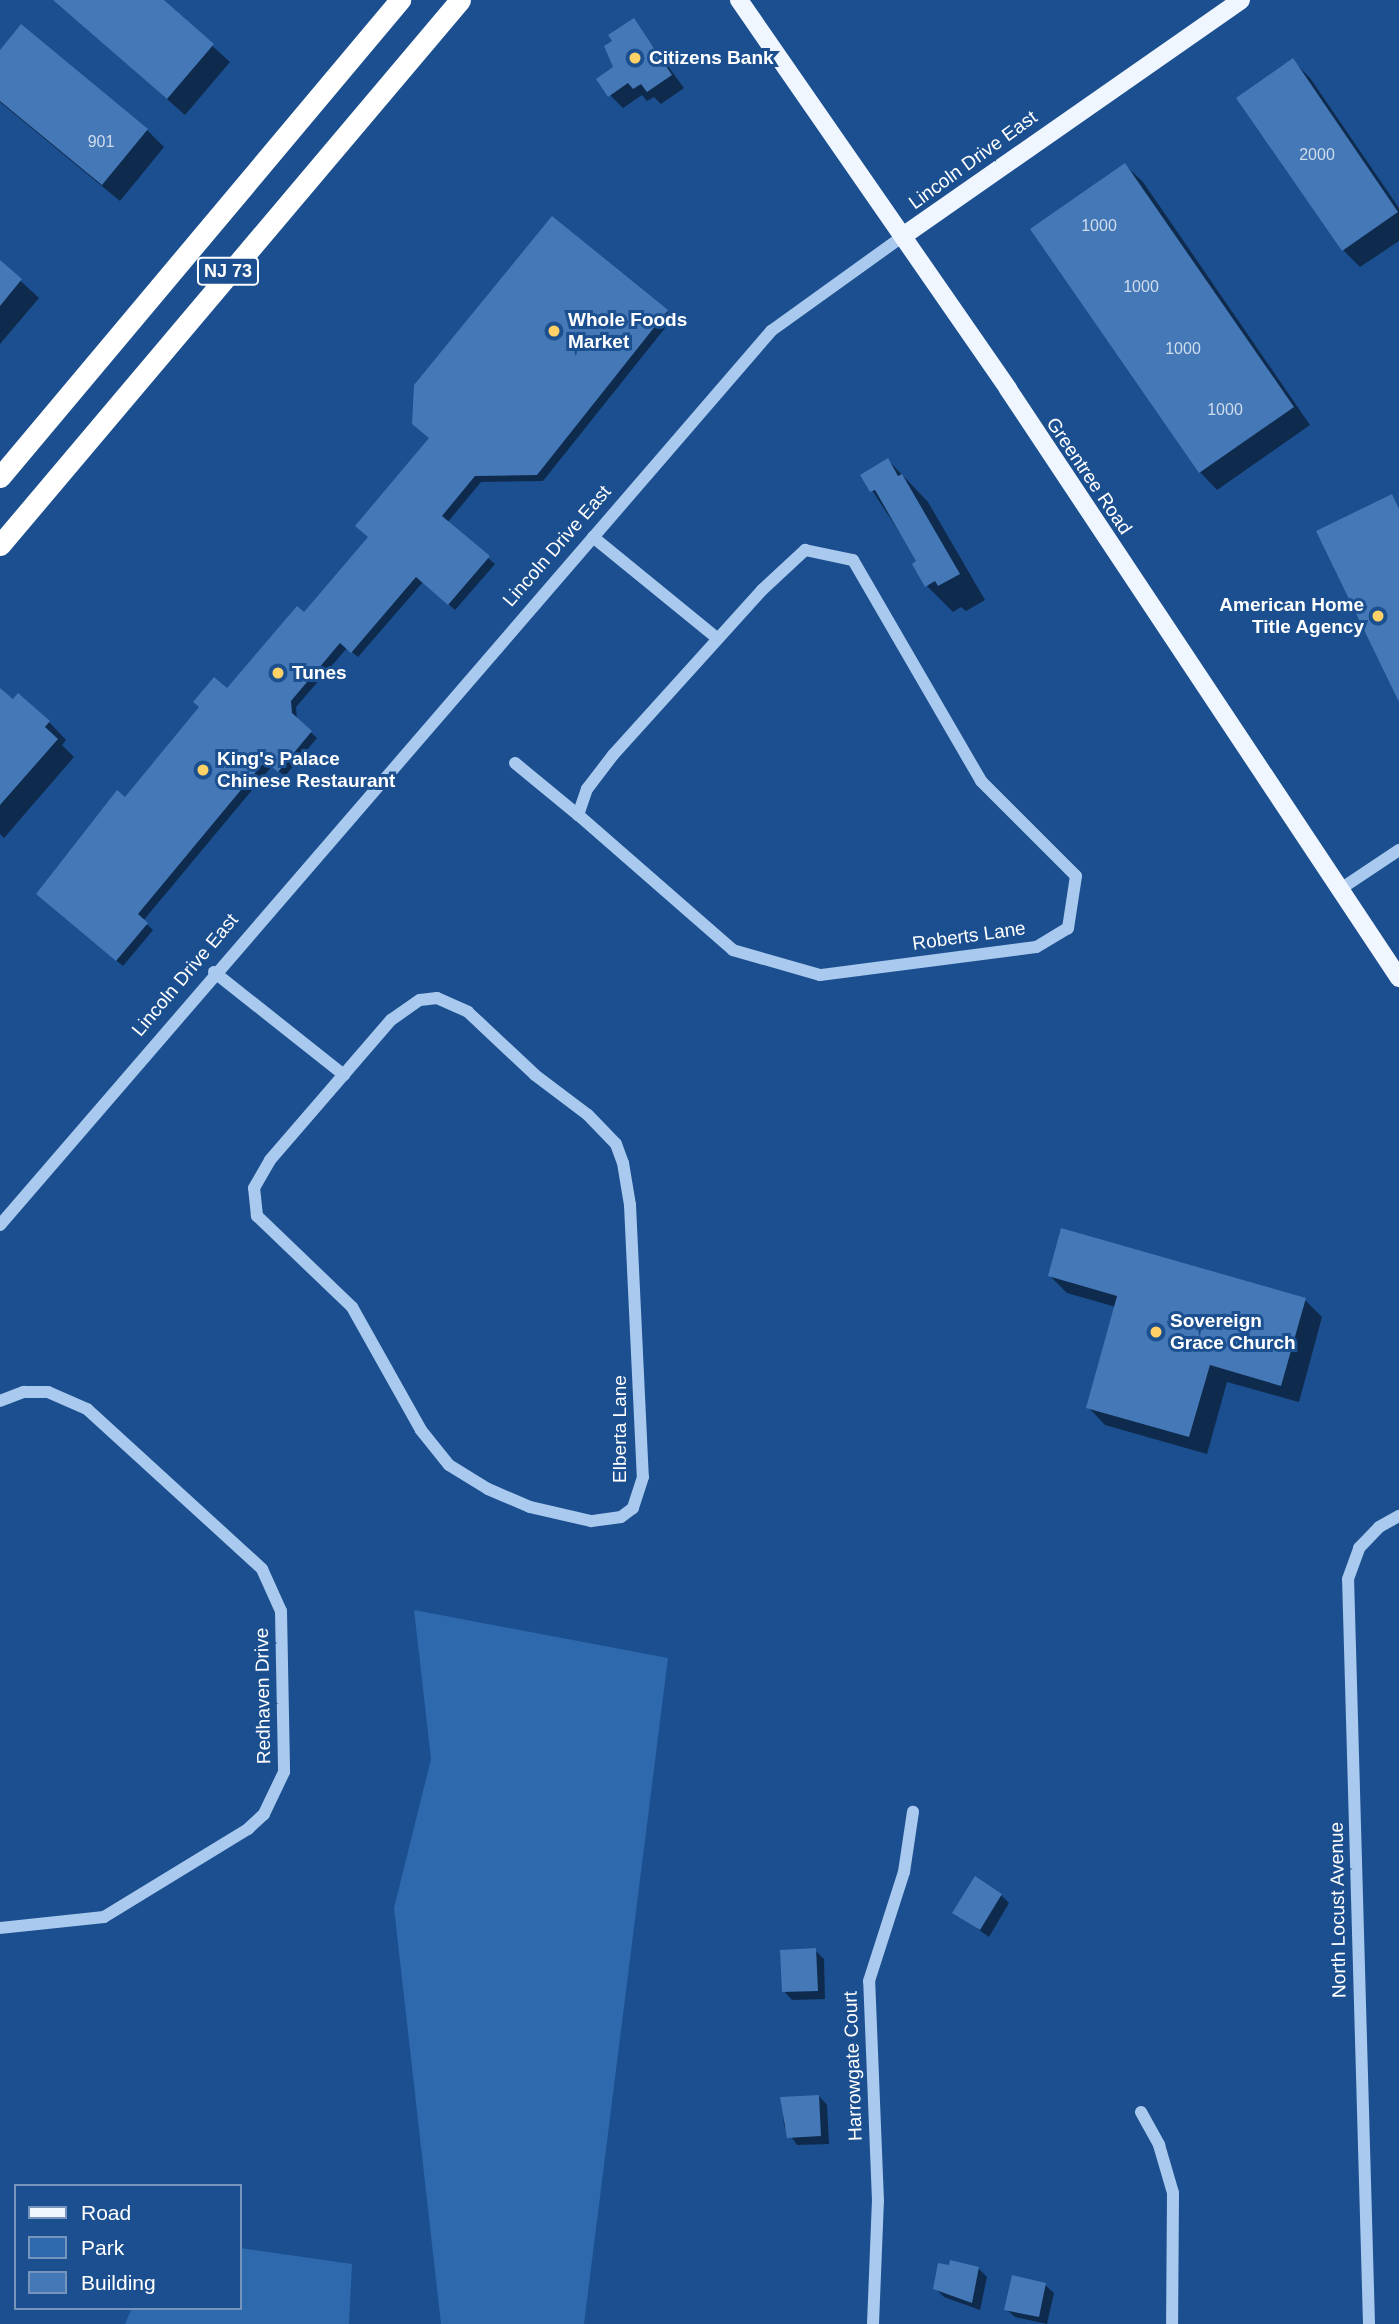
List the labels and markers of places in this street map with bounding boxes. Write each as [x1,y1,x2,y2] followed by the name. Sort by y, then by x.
[649,47,774,69] place label: Citizens Bank
[627,50,643,66] marker: Citizens Bank
[568,309,687,353] place label: Whole Foods Market
[546,323,562,339] marker: Whole Foods Market
[1219,594,1364,638] place label: American Home Title Agency
[1370,608,1386,624] marker: American Home Title Agency
[292,662,347,684] place label: Tunes
[270,665,286,681] marker: Tunes
[217,748,395,792] place label: King's Palace Chinese Restaurant
[195,762,211,778] marker: King's Palace Chinese Restaurant
[1170,1310,1296,1354] place label: Sovereign Grace Church
[1148,1324,1164,1340] marker: Sovereign Grace Church

